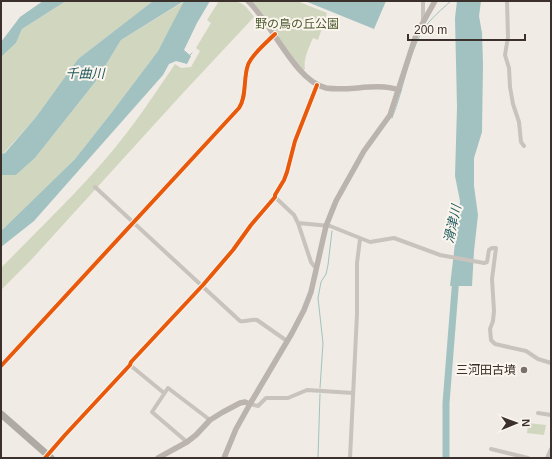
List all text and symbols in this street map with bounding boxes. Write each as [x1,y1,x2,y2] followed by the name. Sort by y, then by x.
[408,16,525,42] scale bar
[255,17,339,31] park label: 野の鳥の丘公園
[414,23,447,37] text: 200 m
[65,66,106,81] water label: 千曲川
[441,202,464,245] water label: 滑津川
[456,363,516,377] place label: 三河田古墳
[519,365,529,375] marker: 三河田古墳
[496,403,536,443] north arrow
[520,419,532,427] text: N

